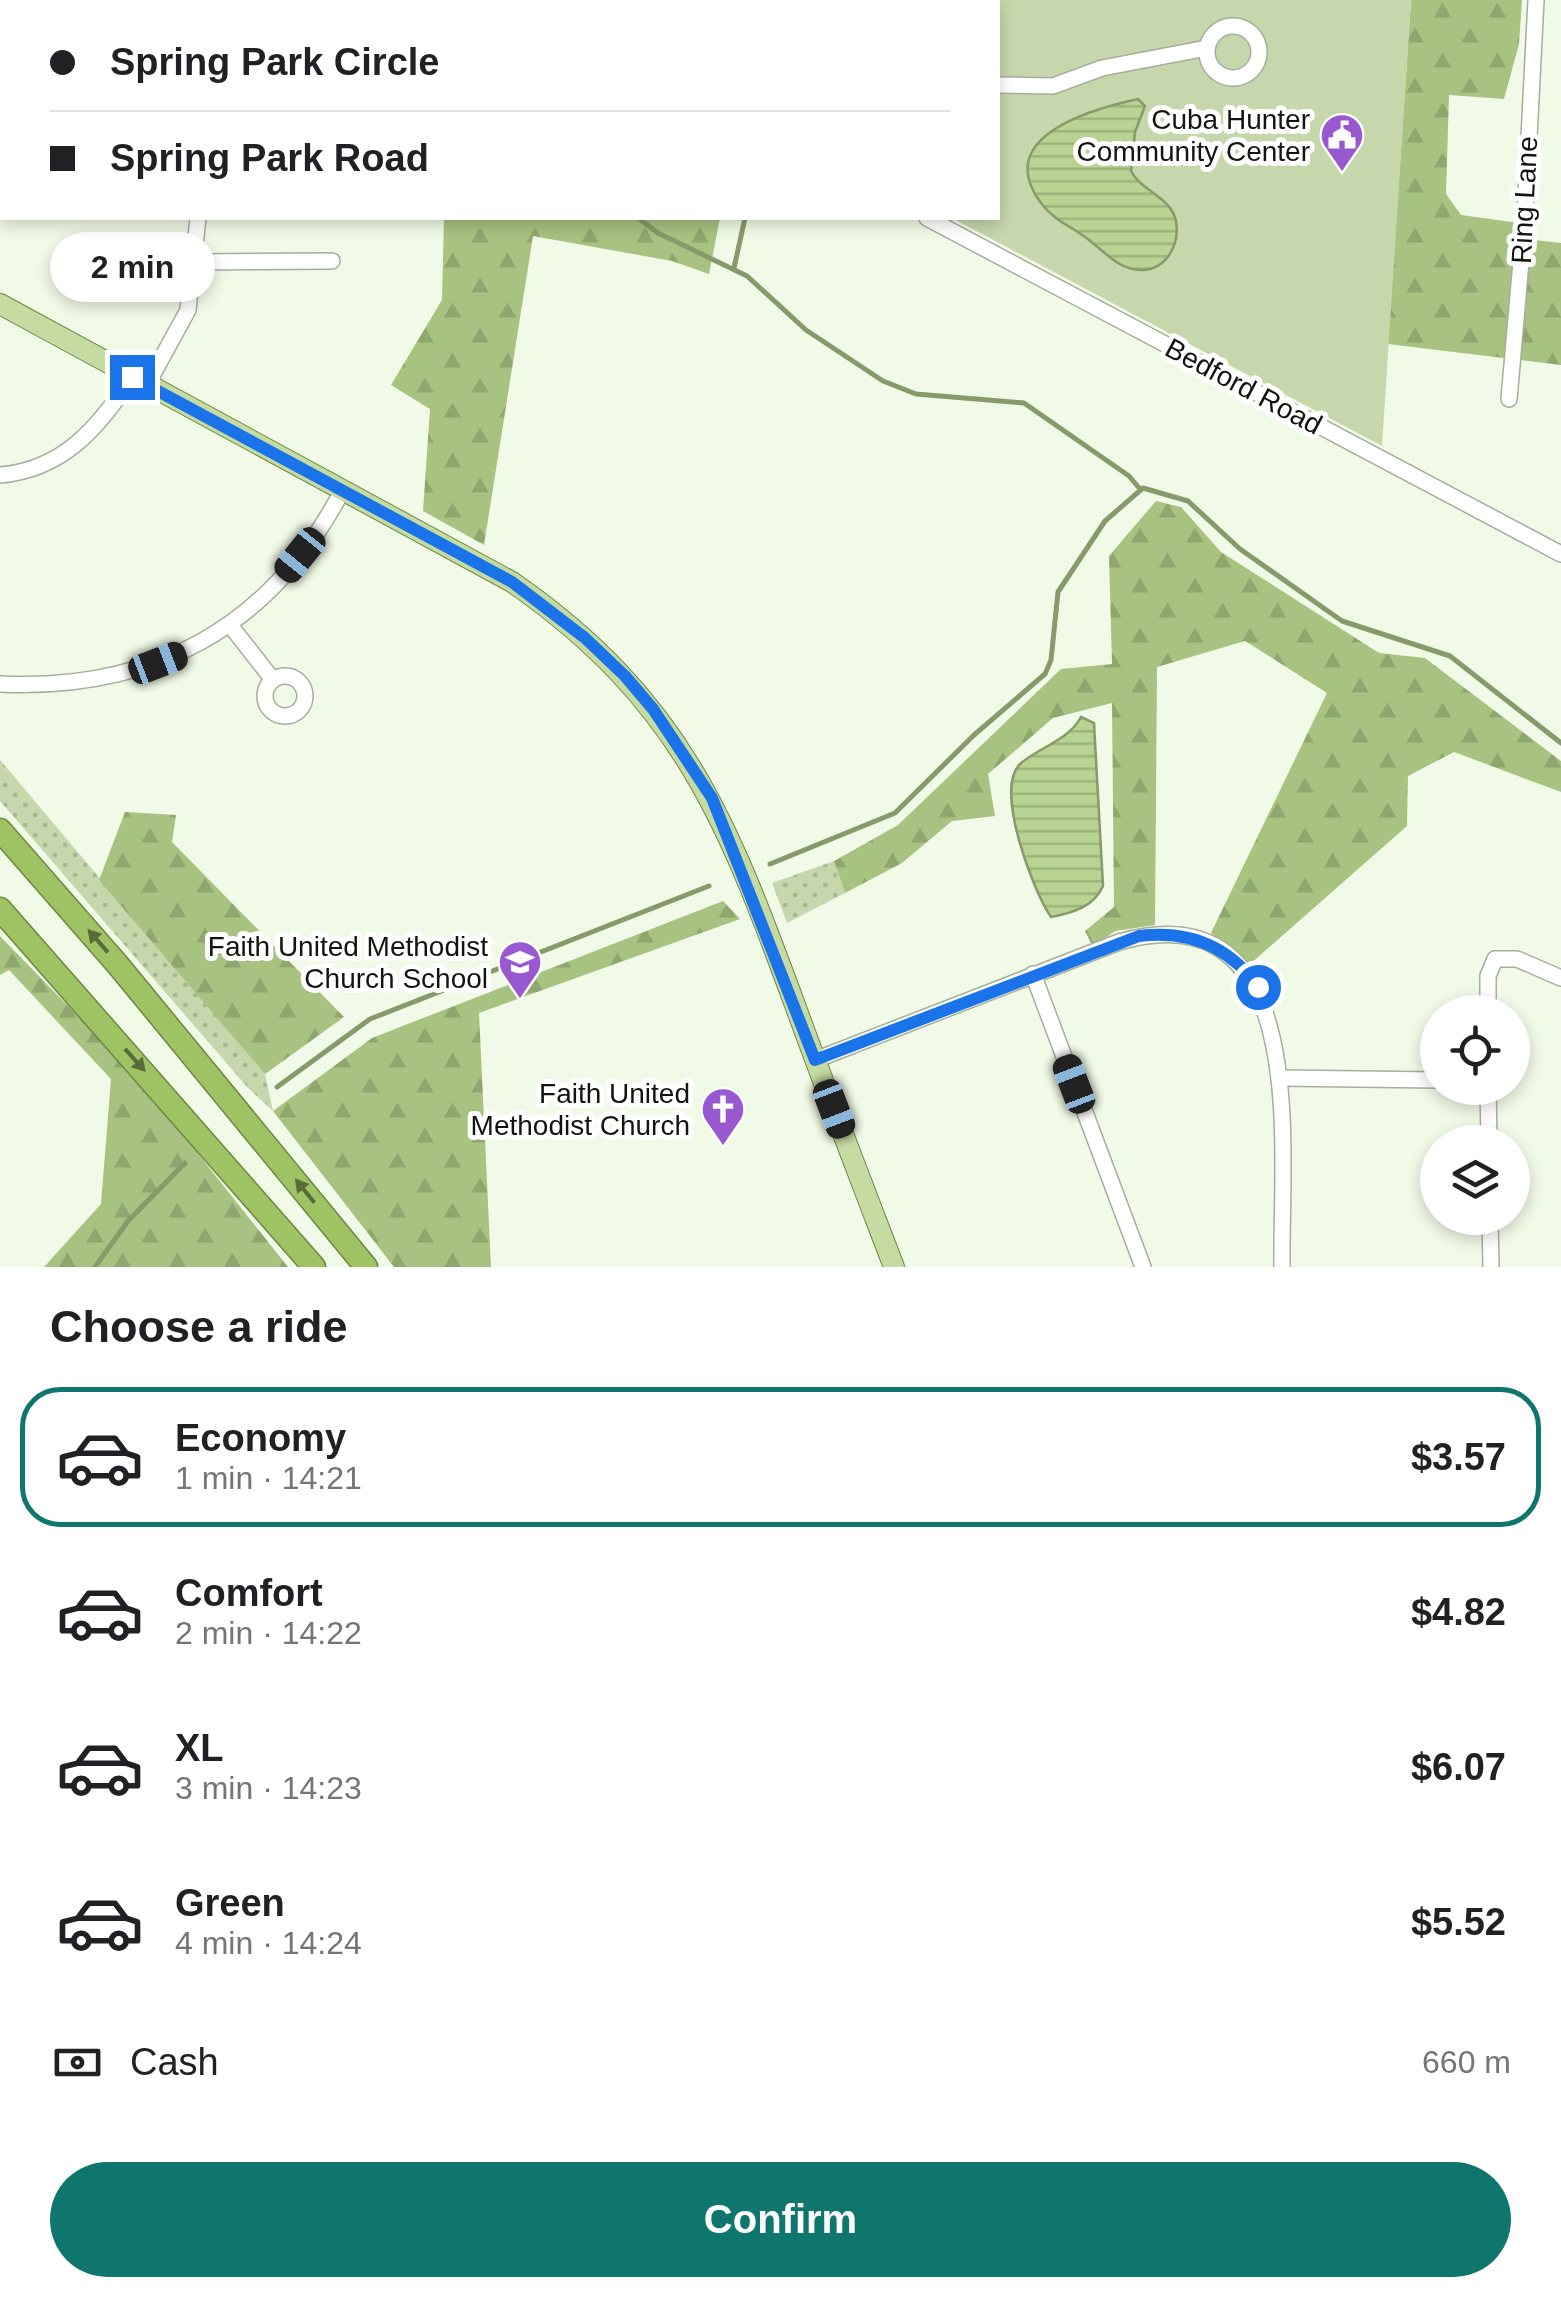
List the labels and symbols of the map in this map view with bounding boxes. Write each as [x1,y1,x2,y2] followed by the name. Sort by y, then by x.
[1077,104,1310,167] place label: Cuba Hunter Community Center
[1319,112,1365,173] public building icon: Cuba Hunter Community Center
[1506,135,1543,265] street label: Ring Lane
[49,232,214,302] callout: 2 min
[1160,332,1327,441] street label: Bedford Road
[110,355,155,400] route end
[269,522,331,588] car
[125,638,191,688] car
[87,928,109,953] one-way arrow
[208,931,488,994] place label: Faith United Methodist Church School
[497,939,543,1000] school or university icon: Faith United Methodist Church School
[1236,965,1281,1010] route start
[124,1047,146,1072] one-way arrow
[1049,1051,1099,1117] car
[809,1076,859,1142] car
[471,1078,690,1141] place label: Faith United Methodist Church
[700,1086,746,1147] church icon: Faith United Methodist Church
[295,1178,316,1203] one-way arrow

